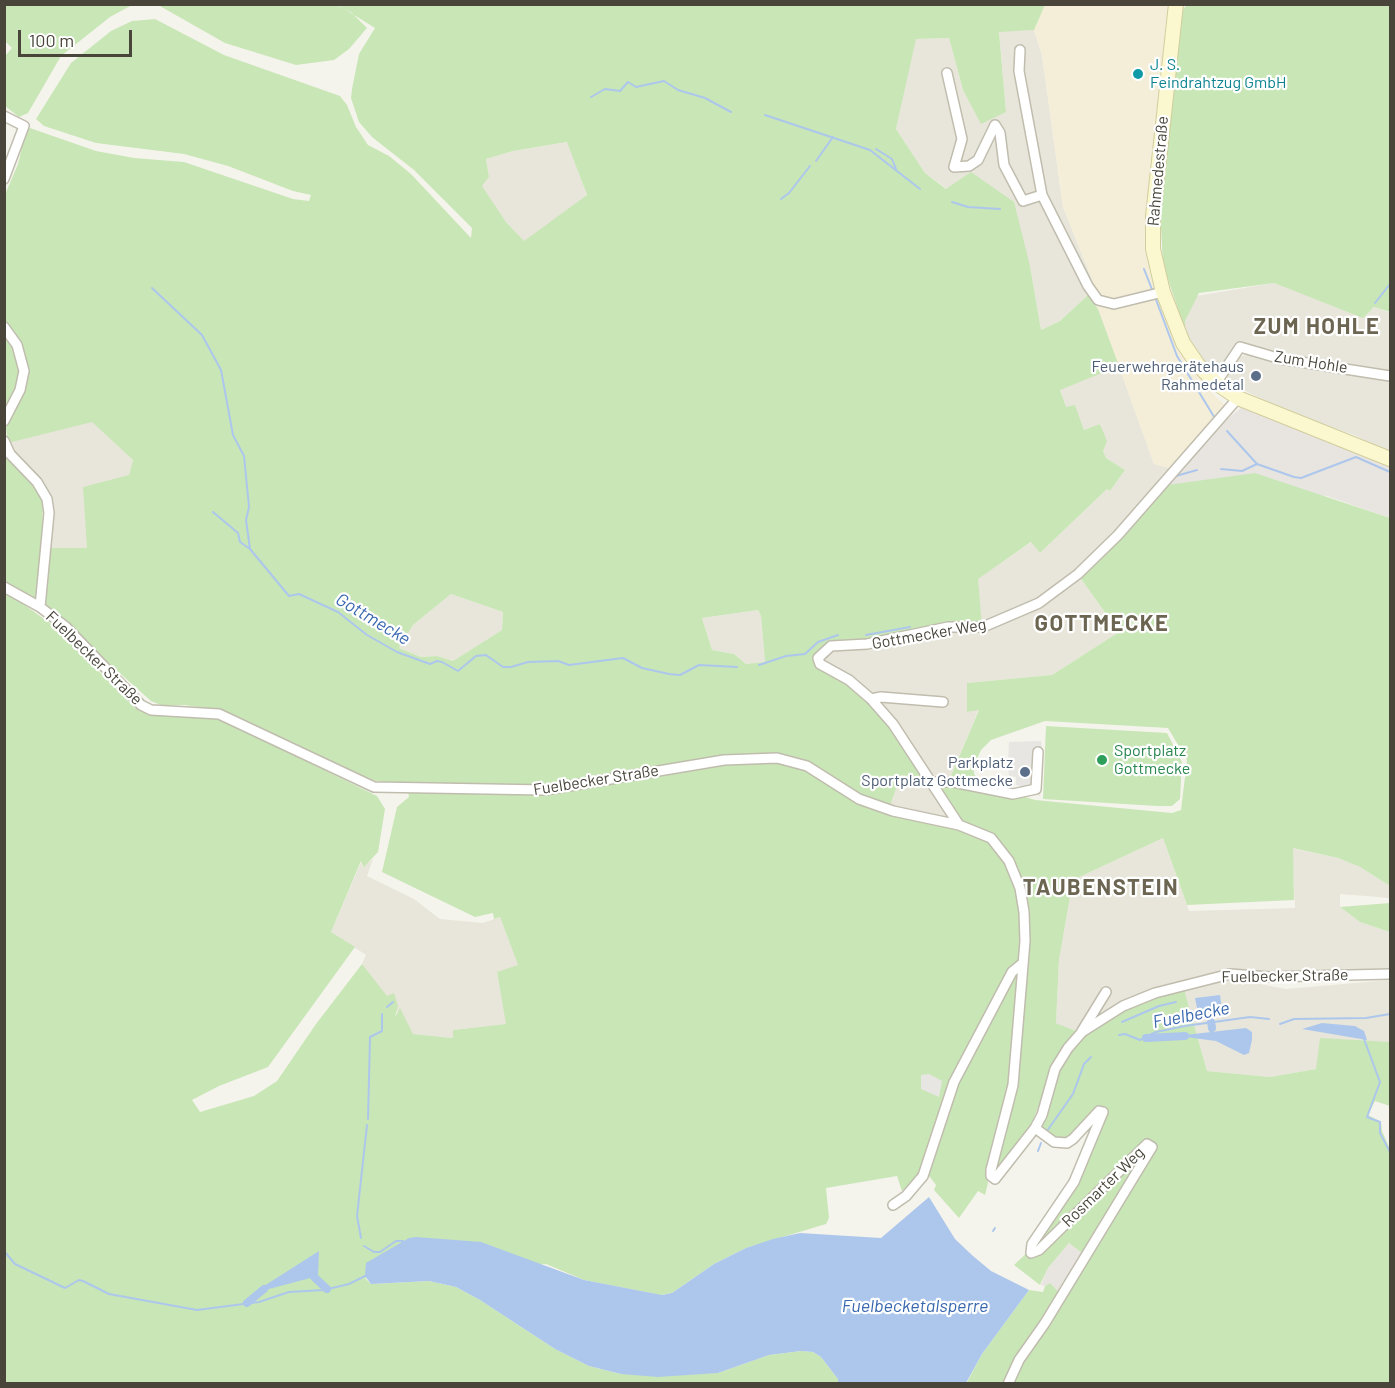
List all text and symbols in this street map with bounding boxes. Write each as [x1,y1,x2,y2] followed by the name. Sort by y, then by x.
[21,18,135,56] scale bar
[29,29,74,51] text: 100 m
[1150,55,1286,93] place label: J. S. Feindrahtzug GmbH
[1131,67,1145,81] marker: J. S. Feindrahtzug GmbH
[1144,115,1172,227] street label: Rahmedestraße
[1254,314,1380,340] district label: ZUM HOHLE
[1273,347,1349,377] street label: Zum Hohle
[1091,357,1244,395] place label: Feuerwehrgerätehaus Rahmedetal
[1249,369,1263,383] marker: Feuerwehrgerätehaus Rahmedetal
[332,588,414,650] water label: Gottmecke
[42,607,146,709] street label: Fuelbecker Straße
[1035,611,1169,637] district label: GOTTMECKE
[870,615,988,653] street label: Gottmecker Weg
[1114,741,1190,779] place label: Sportplatz Gottmecke
[861,753,1013,791] place label: Parkplatz Sportplatz Gottmecke
[1095,753,1109,767] marker: Sportplatz Gottmecke
[532,761,660,799] street label: Fuelbecker Straße
[1018,765,1032,779] marker: Parkplatz Sportplatz Gottmecke
[1023,875,1179,901] district label: TAUBENSTEIN
[1221,965,1349,987] street label: Fuelbecker Straße
[1151,997,1231,1033] water label: Fuelbecke
[1058,1143,1148,1231] street label: Rosmarter Weg
[842,1295,988,1317] water label: Fuelbecketalsperre

